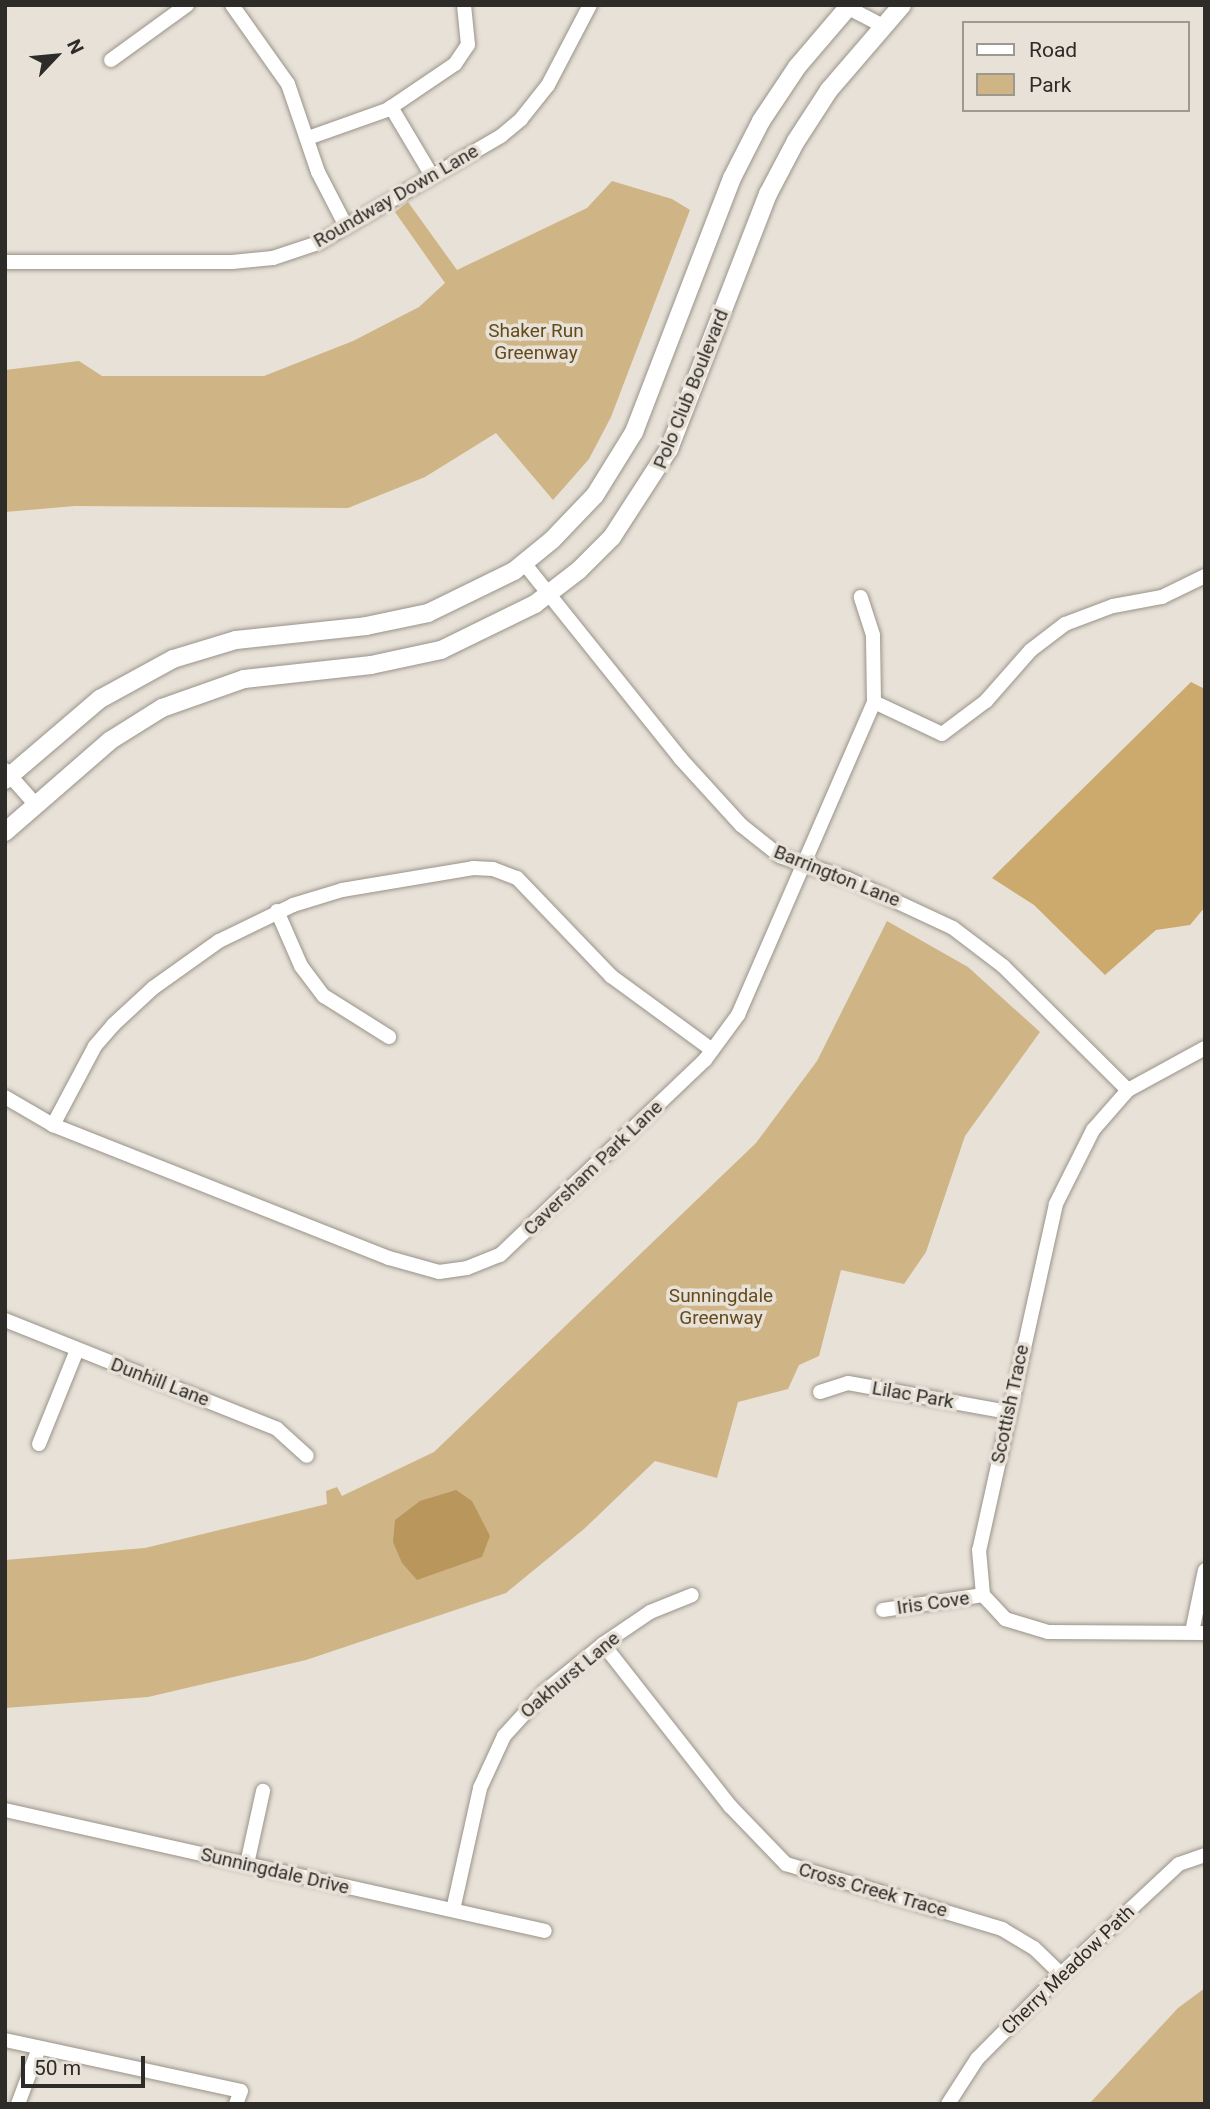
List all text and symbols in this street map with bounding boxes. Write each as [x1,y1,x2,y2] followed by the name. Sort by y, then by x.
[21,21,91,91] north arrow
[962,21,1189,112] legend
[62,36,89,58] text: N
[1029,38,1077,62] text: Road
[1029,73,1071,97] text: Park
[310,140,482,252] street label: Roundway Down Lane
[649,306,733,472] street label: Polo Club Boulevard
[488,320,584,364] park label: Shaker Run Greenway
[771,840,903,912] street label: Barrington Lane
[519,1096,667,1240] street label: Caversham Park Lane
[669,1285,773,1329] park label: Sunningdale Greenway
[986,1342,1034,1466] street label: Scottish Trace
[108,1353,212,1411] street label: Dunhill Lane
[870,1377,956,1413] street label: Lilac Park
[895,1587,971,1619] street label: Iris Cove
[516,1627,624,1723] street label: Oakhurst Lane
[199,1843,351,1899] street label: Sunningdale Drive
[796,1858,950,1922] street label: Cross Creek Trace
[997,1901,1139,2039] street label: Cherry Meadow Path
[24,2042,149,2086] scale bar
[34,2056,81,2080] text: 50 m

